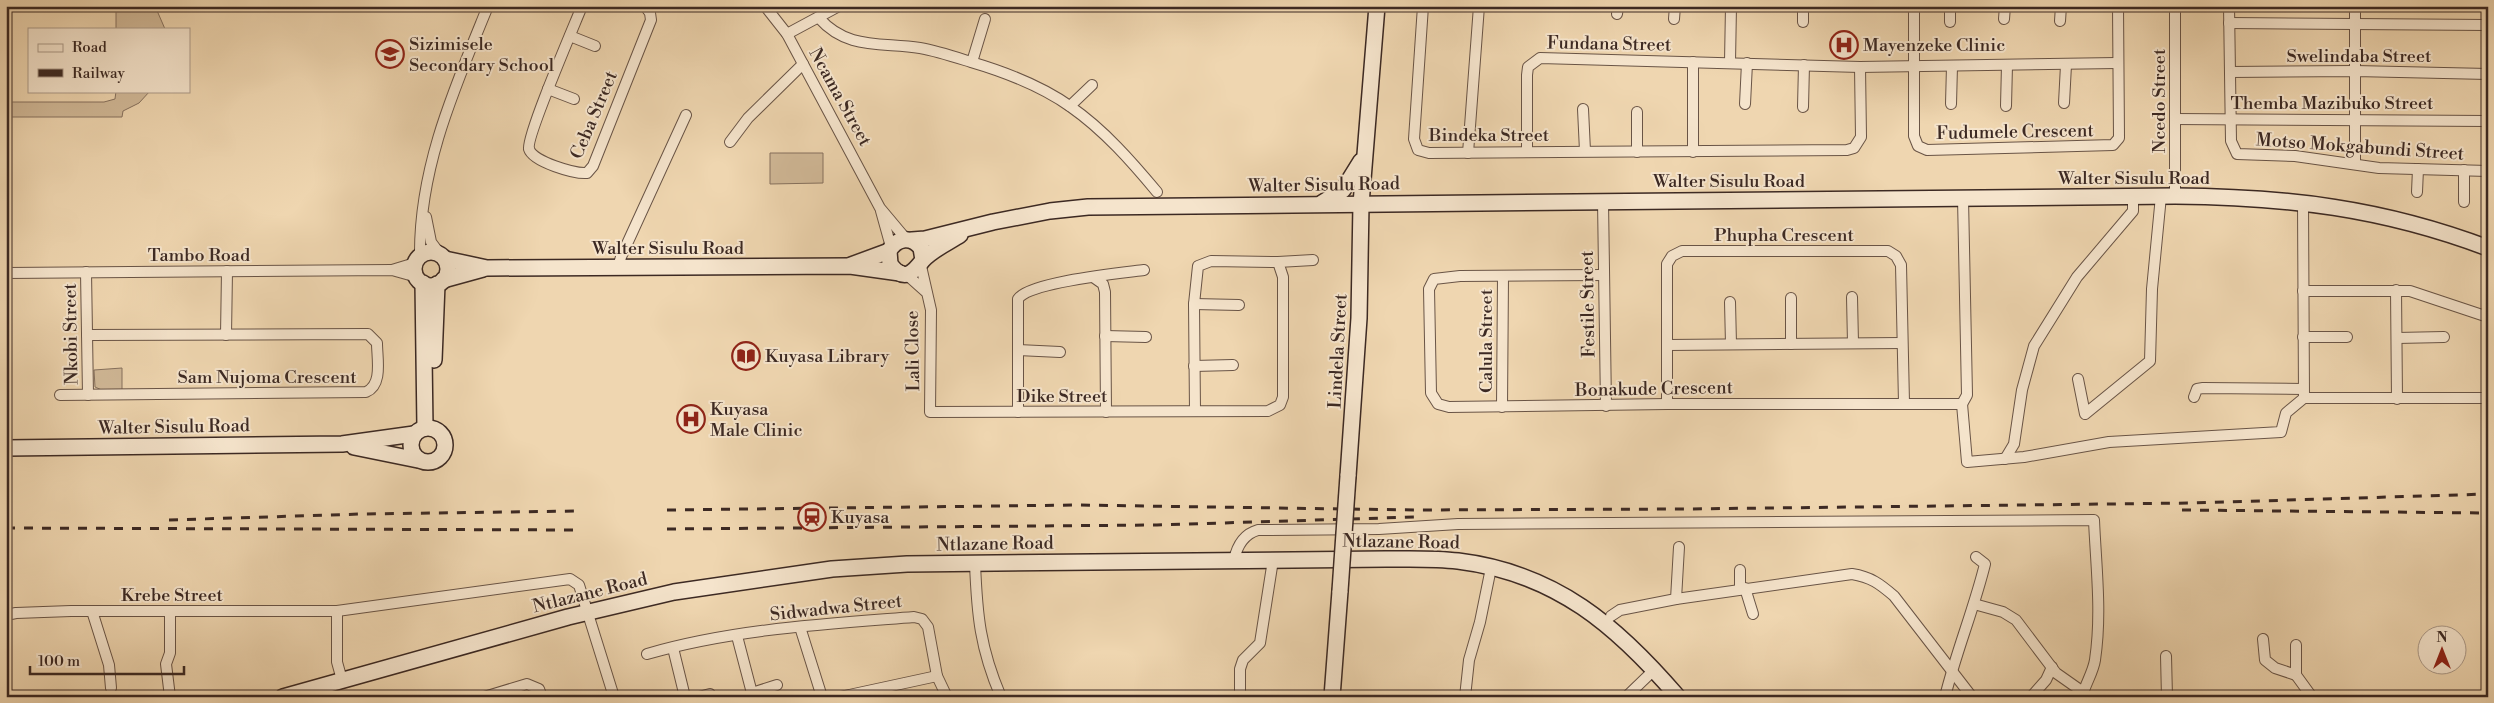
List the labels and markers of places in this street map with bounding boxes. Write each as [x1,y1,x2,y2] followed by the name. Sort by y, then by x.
[1829,30,1859,60] hospital icon: Mayenzeke Clinic
[409,33,555,77] place label: Sizimisele Secondary School
[1863,34,2005,57] place label: Mayenzeke Clinic
[375,39,405,69] school or university icon: Sizimisele Secondary School
[731,341,761,371] library icon: Kuyasa Library
[765,345,890,368] place label: Kuyasa Library
[710,398,803,442] place label: Kuyasa Male Clinic
[676,404,706,434] hospital icon: Kuyasa Male Clinic
[797,502,827,532] station icon: Kuyasa
[831,506,890,529] place label: Kuyasa

